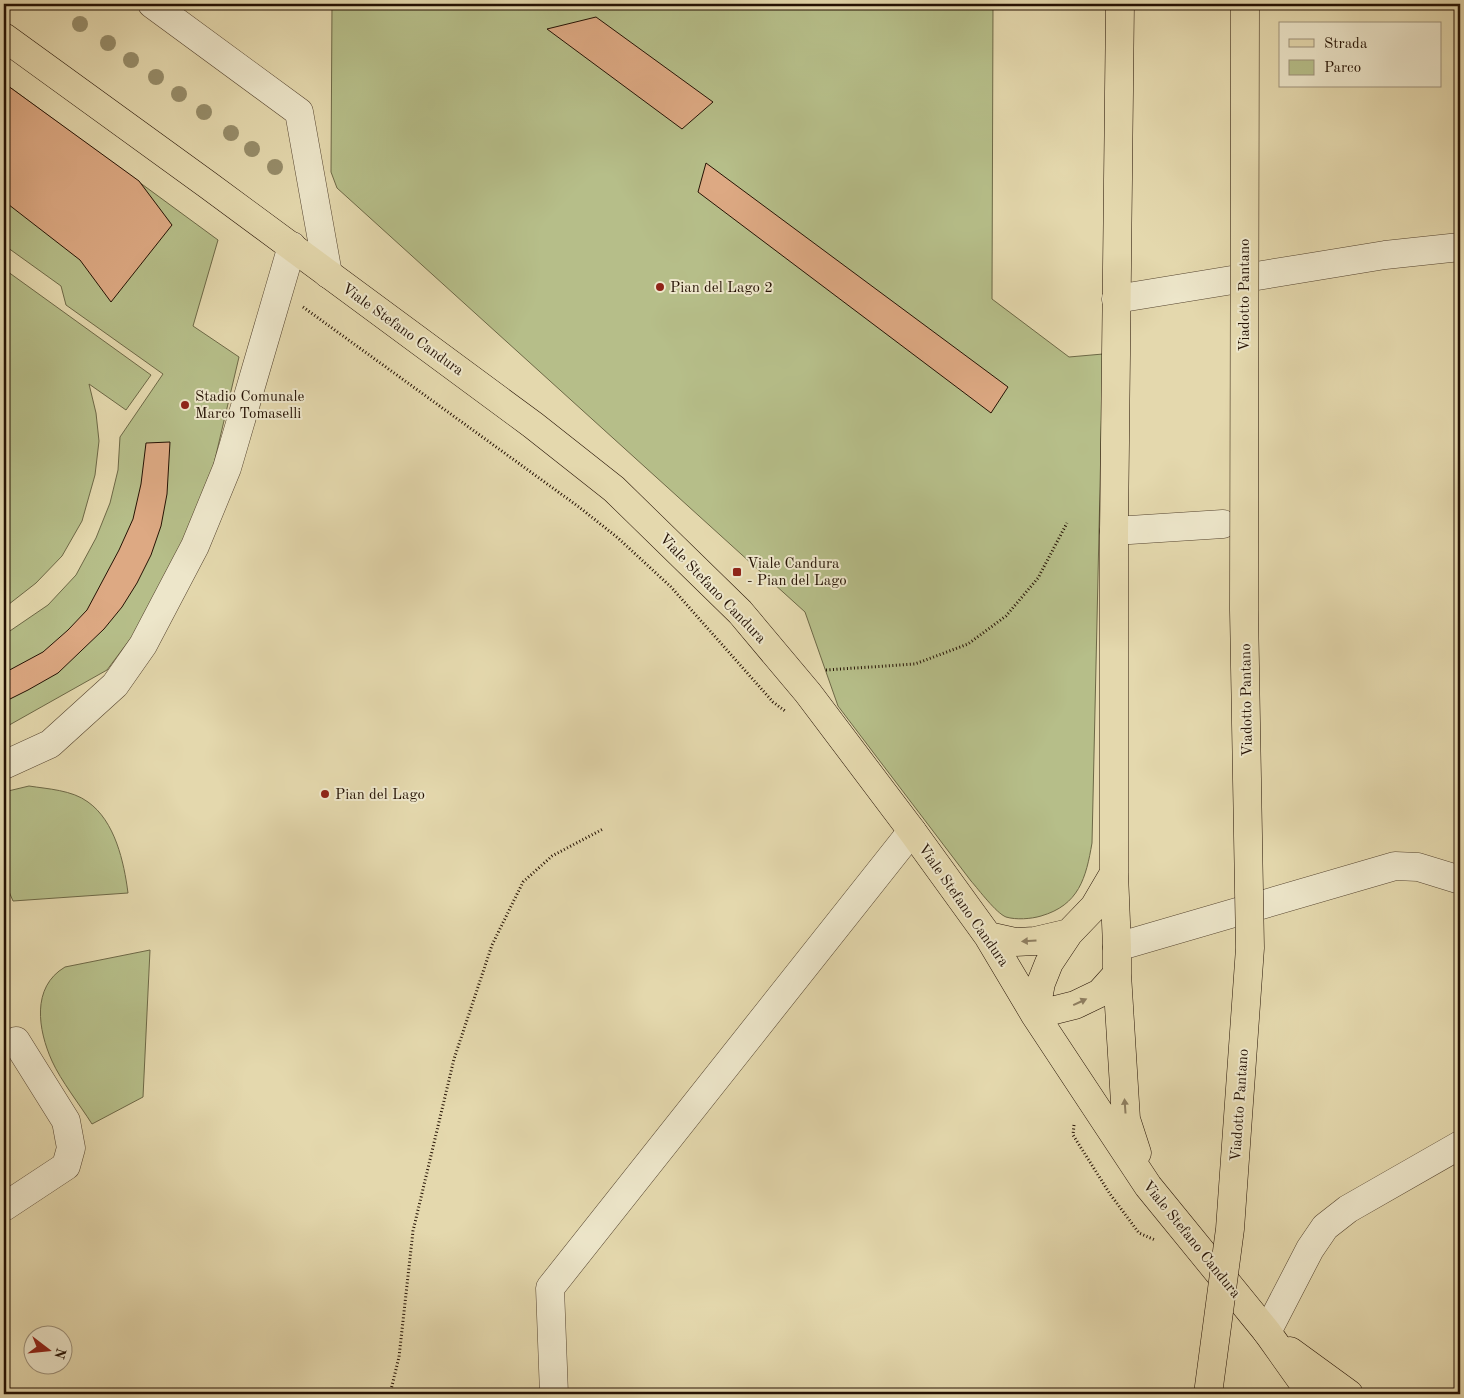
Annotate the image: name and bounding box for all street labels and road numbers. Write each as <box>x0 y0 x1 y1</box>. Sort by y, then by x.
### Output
street label: Viadotto Pantano <box>1238 238 1253 352</box>
street label: Viale Stefano Candura <box>339 281 466 380</box>
street label: Viale Stefano Candura <box>656 531 768 647</box>
street label: Viadotto Pantano <box>1239 643 1256 757</box>
street label: Viale Stefano Candura <box>915 842 1011 970</box>
street label: Viadotto Pantano <box>1229 1048 1252 1162</box>
street label: Viale Stefano Candura <box>1139 1178 1243 1302</box>

